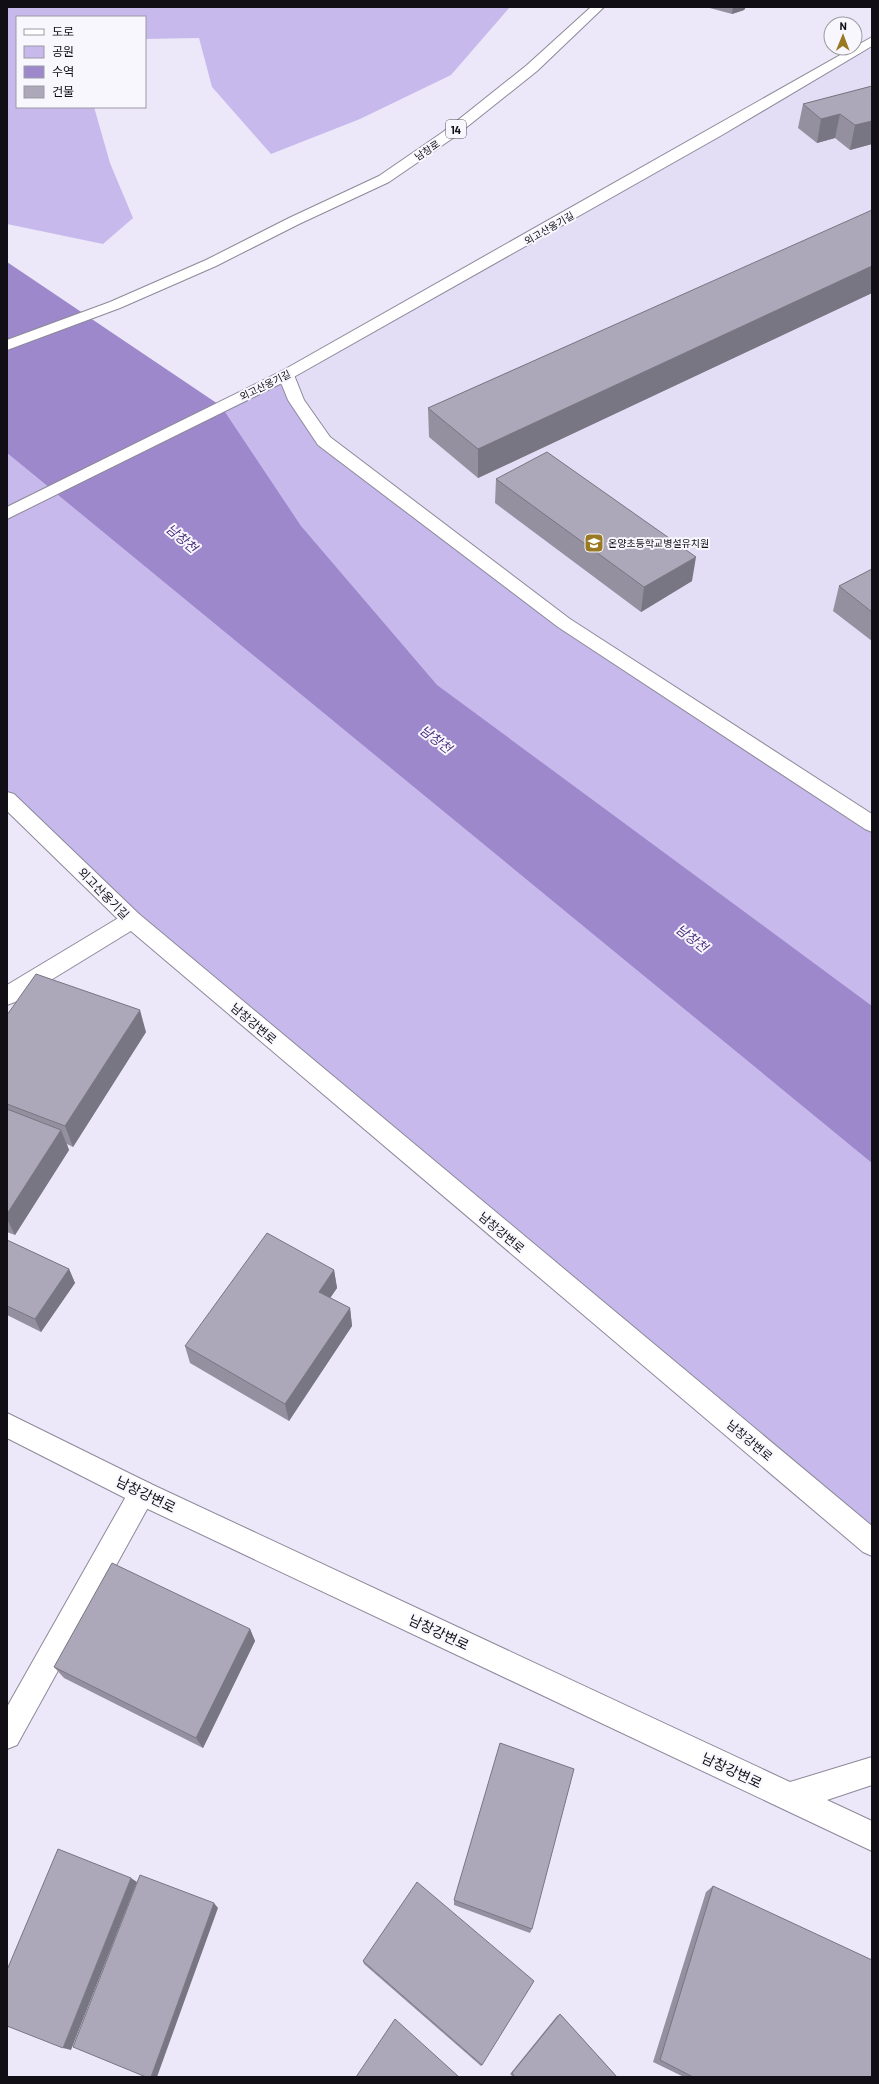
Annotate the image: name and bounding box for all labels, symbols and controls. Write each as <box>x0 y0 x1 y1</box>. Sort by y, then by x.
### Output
legend <box>16 16 146 108</box>
north arrow <box>823 16 863 56</box>
text: N <box>839 19 847 32</box>
text: 도로 <box>52 24 74 38</box>
text: 공원 <box>52 44 74 58</box>
text: 수역 <box>52 64 74 78</box>
text: 건물 <box>52 84 74 98</box>
road number: 14 <box>446 120 466 138</box>
street label: 남창로 <box>412 137 442 163</box>
street label: 외고산옹기길 <box>522 209 576 247</box>
street label: 외고산옹기길 <box>238 368 292 402</box>
water label: 남창천 <box>163 520 202 556</box>
school or university icon: 온양초등학교병설유치원 <box>583 532 605 554</box>
place label: 온양초등학교병설유치원 <box>608 537 709 549</box>
water label: 남창천 <box>417 722 456 757</box>
street label: 외고산옹기길 <box>76 865 132 921</box>
water label: 남창천 <box>673 921 712 956</box>
street label: 남창강변로 <box>228 1000 280 1046</box>
street label: 남창강변로 <box>476 1209 528 1255</box>
street label: 남창강변로 <box>724 1417 776 1463</box>
street label: 남창강변로 <box>113 1472 179 1516</box>
street label: 남창강변로 <box>406 1611 472 1653</box>
street label: 남창강변로 <box>699 1749 765 1791</box>

